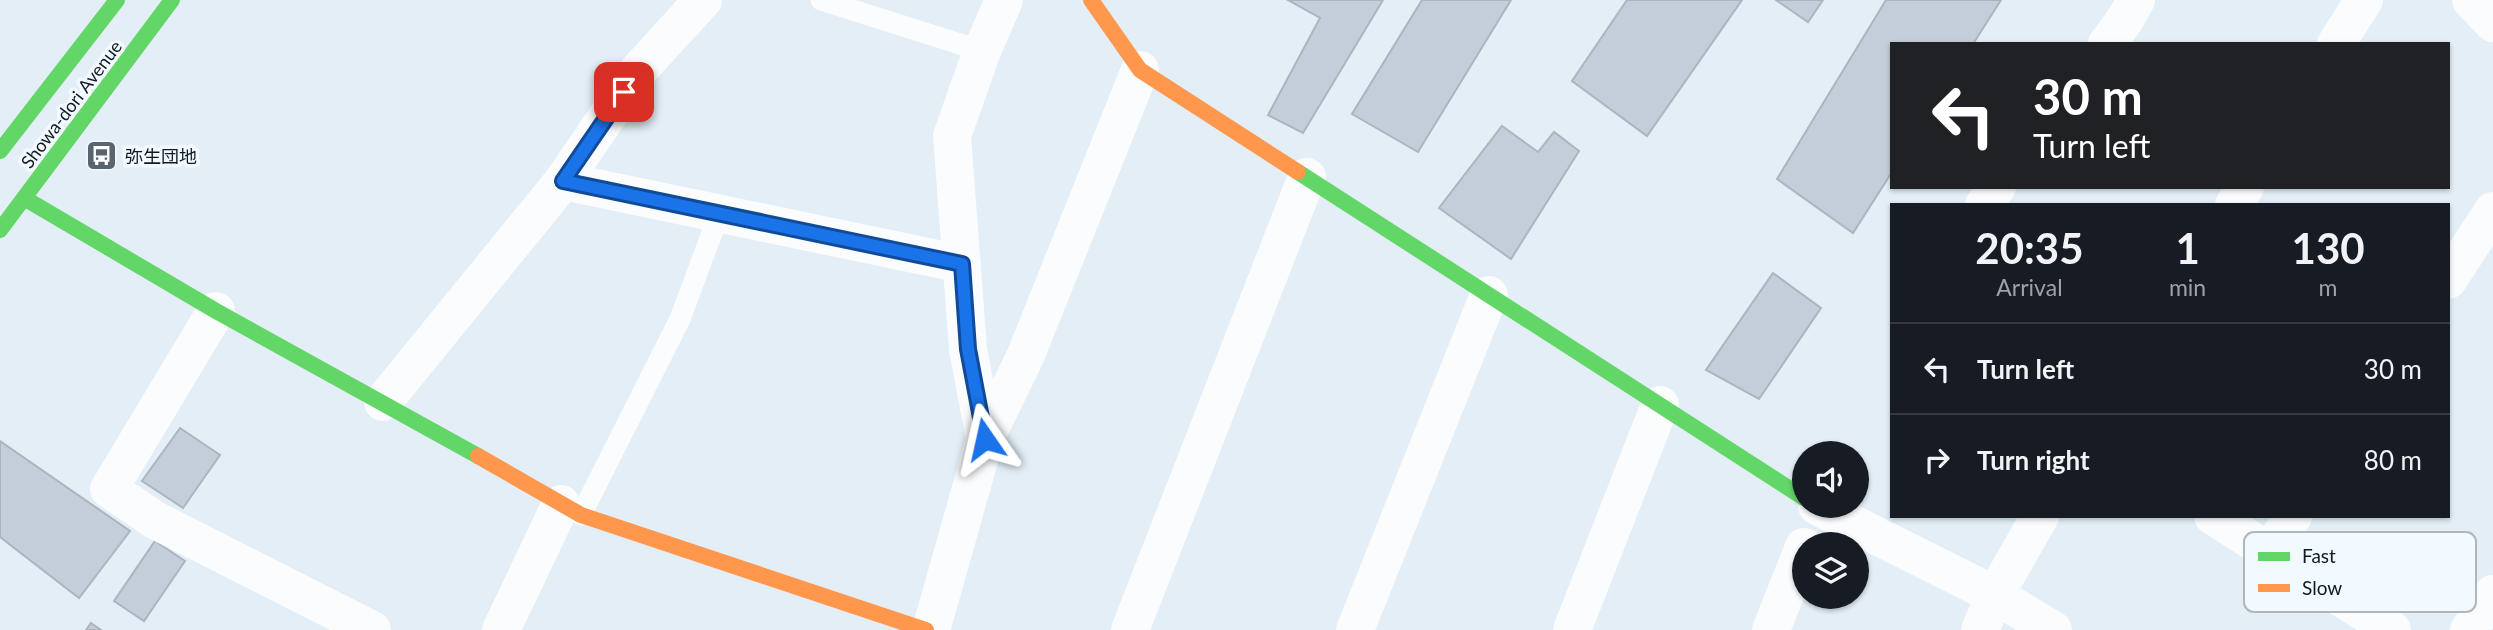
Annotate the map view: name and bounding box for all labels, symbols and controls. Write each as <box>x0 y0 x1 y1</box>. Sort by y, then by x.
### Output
street label: Showa-dori Avenue <box>16 36 126 172</box>
pin <box>594 62 654 122</box>
text: 30 m <box>2033 67 2143 125</box>
icon: left <box>1918 70 2009 161</box>
icon: arrive <box>605 73 643 111</box>
text: Turn left <box>2033 126 2150 165</box>
bus stop icon: 弥生団地 <box>85 139 119 173</box>
place label: 弥生団地 <box>125 145 197 167</box>
text: 20:35 <box>1975 223 2084 273</box>
text: 1 <box>2175 223 2200 273</box>
text: 130 <box>2292 223 2365 273</box>
text: Arrival <box>1996 273 2063 301</box>
text: min <box>2169 273 2206 301</box>
text: m <box>2319 273 2338 301</box>
icon: left <box>1918 350 1956 388</box>
text: Turn left <box>1977 353 2074 385</box>
text: 30 m <box>2364 353 2422 385</box>
position arrow <box>948 402 1022 476</box>
map controls <box>1792 441 1869 609</box>
button: sound <box>1792 441 1869 518</box>
icon: right <box>1918 441 1956 479</box>
text: Turn right <box>1977 444 2090 476</box>
text: 80 m <box>2364 444 2422 476</box>
button: layers <box>1792 532 1869 609</box>
legend <box>2244 532 2476 612</box>
text: Fast <box>2302 544 2336 567</box>
text: Slow <box>2302 576 2342 599</box>

